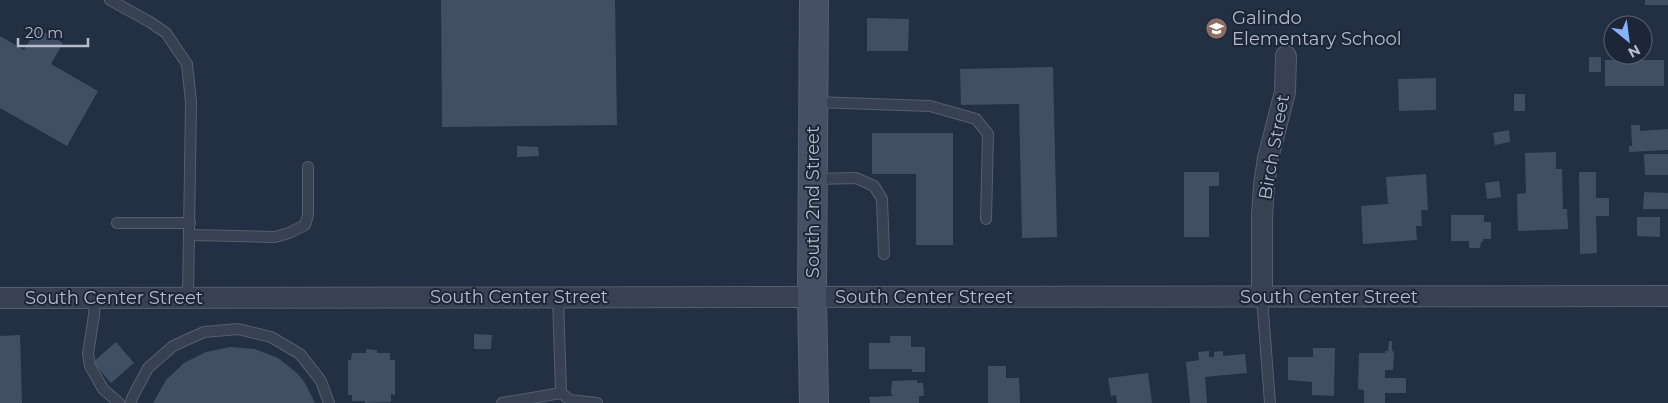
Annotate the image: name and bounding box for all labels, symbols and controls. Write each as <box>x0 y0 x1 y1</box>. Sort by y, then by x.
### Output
place label: Galindo Elementary School <box>1232 7 1402 50</box>
scale bar <box>18 15 88 47</box>
north arrow <box>1603 15 1653 65</box>
school or university icon: Galindo Elementary School <box>1204 16 1228 40</box>
text: 20 m <box>25 23 63 42</box>
text: N <box>1625 41 1644 62</box>
street label: Birch Street <box>1254 93 1294 201</box>
street label: South 2nd Street <box>802 126 824 278</box>
street label: South Center Street <box>430 286 608 308</box>
street label: South Center Street <box>835 286 1013 308</box>
street label: South Center Street <box>1240 286 1418 308</box>
street label: South Center Street <box>25 287 203 309</box>

